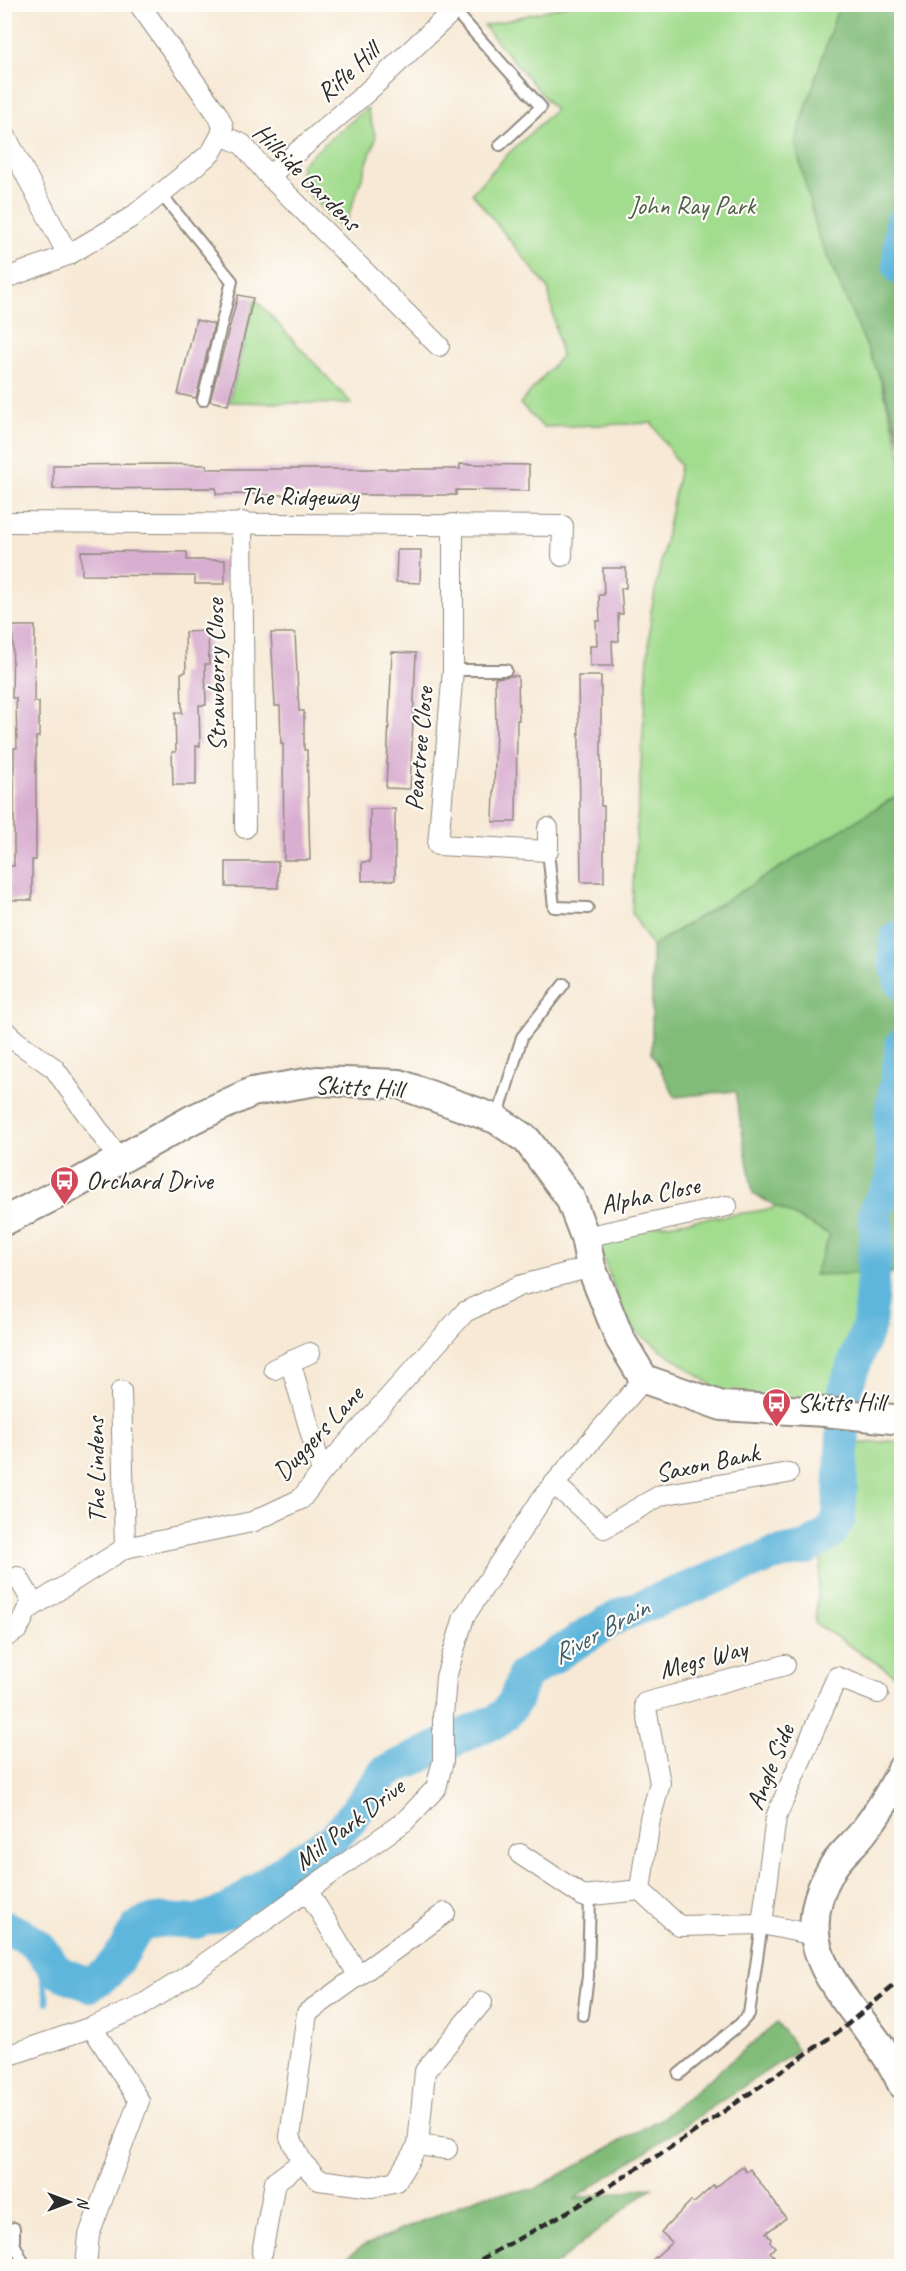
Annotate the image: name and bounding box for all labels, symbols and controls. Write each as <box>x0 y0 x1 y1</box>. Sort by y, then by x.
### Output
street label: Rifle Hill <box>310 32 390 109</box>
street label: Hillside Gardens <box>246 116 370 240</box>
park label: John Ray Park <box>627 189 757 222</box>
street label: The Ridgeway <box>240 480 360 513</box>
street label: Strawberry Close <box>198 597 234 752</box>
street label: Peartree Close <box>397 684 441 812</box>
street label: Skitts Hill <box>314 1068 408 1106</box>
bus stop icon: Orchard Drive <box>49 1164 81 1206</box>
place label: Orchard Drive <box>86 1164 214 1197</box>
street label: Alpha Close <box>598 1168 704 1222</box>
street label: Duggers Lane <box>266 1377 372 1487</box>
bus stop icon: Skitts Hill <box>760 1386 792 1428</box>
place label: Skitts Hill <box>797 1386 890 1419</box>
street label: The Lindens <box>79 1415 113 1523</box>
street label: Saxon Bank <box>652 1435 764 1490</box>
water label: River Brain <box>546 1590 656 1671</box>
street label: Megs Way <box>655 1631 753 1687</box>
street label: Angle Side <box>738 1718 803 1814</box>
street label: Mill Park Drive <box>287 1769 413 1877</box>
north arrow <box>39 2172 99 2232</box>
text: N <box>73 2197 93 2210</box>

